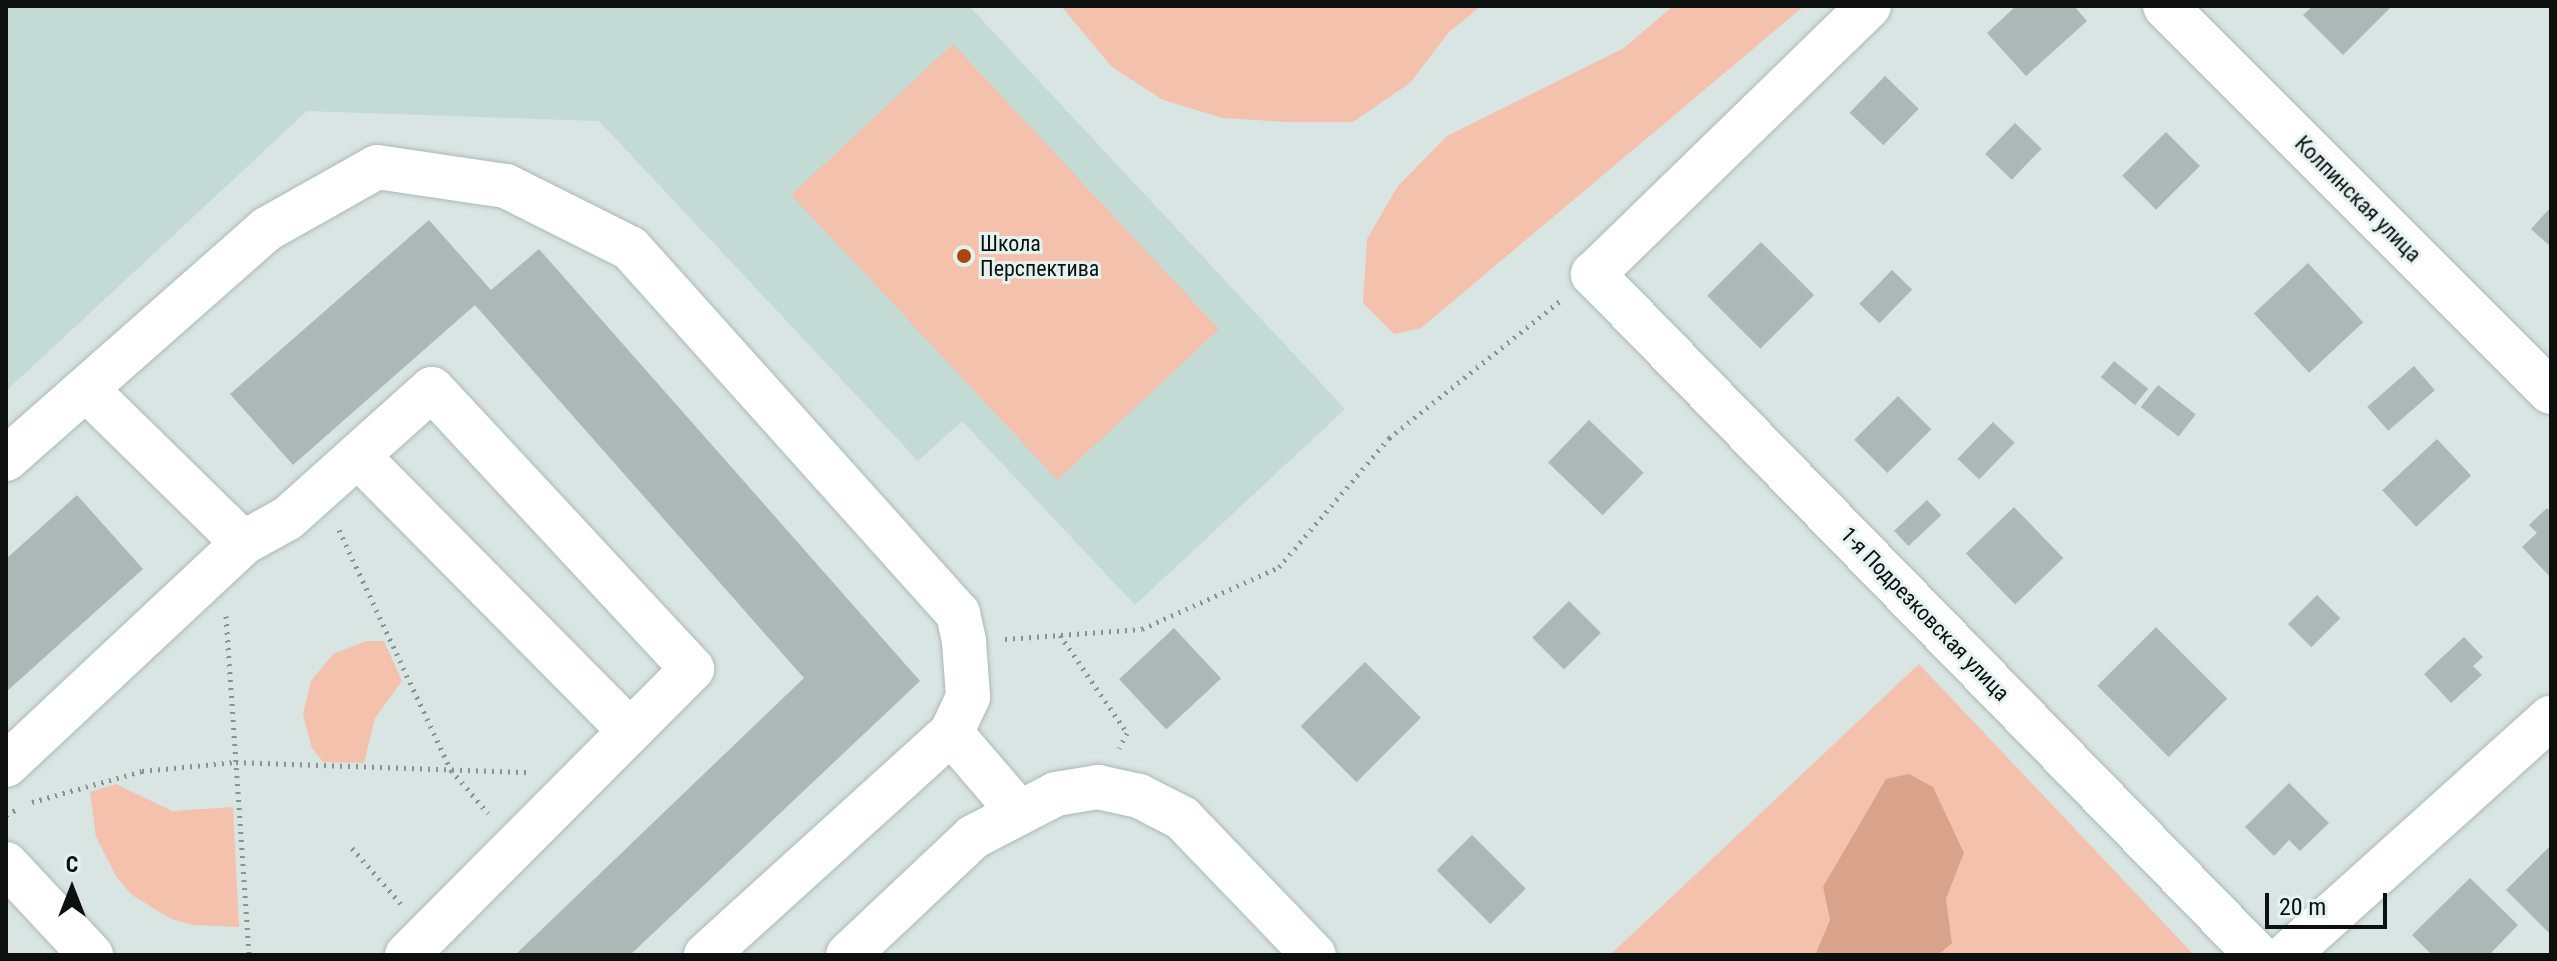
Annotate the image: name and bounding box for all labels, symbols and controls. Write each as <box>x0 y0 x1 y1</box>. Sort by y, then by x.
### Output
street label: Колпинская улица <box>2289 130 2427 268</box>
place label: Школа Перспектива <box>980 230 1099 282</box>
marker: Школа Перспектива <box>955 247 973 265</box>
street label: 1-я Подрезковская улица <box>1835 522 2015 706</box>
north arrow <box>32 849 112 929</box>
text: С <box>66 852 78 877</box>
scale bar <box>2269 877 2391 927</box>
text: 20 m <box>2279 893 2326 921</box>

